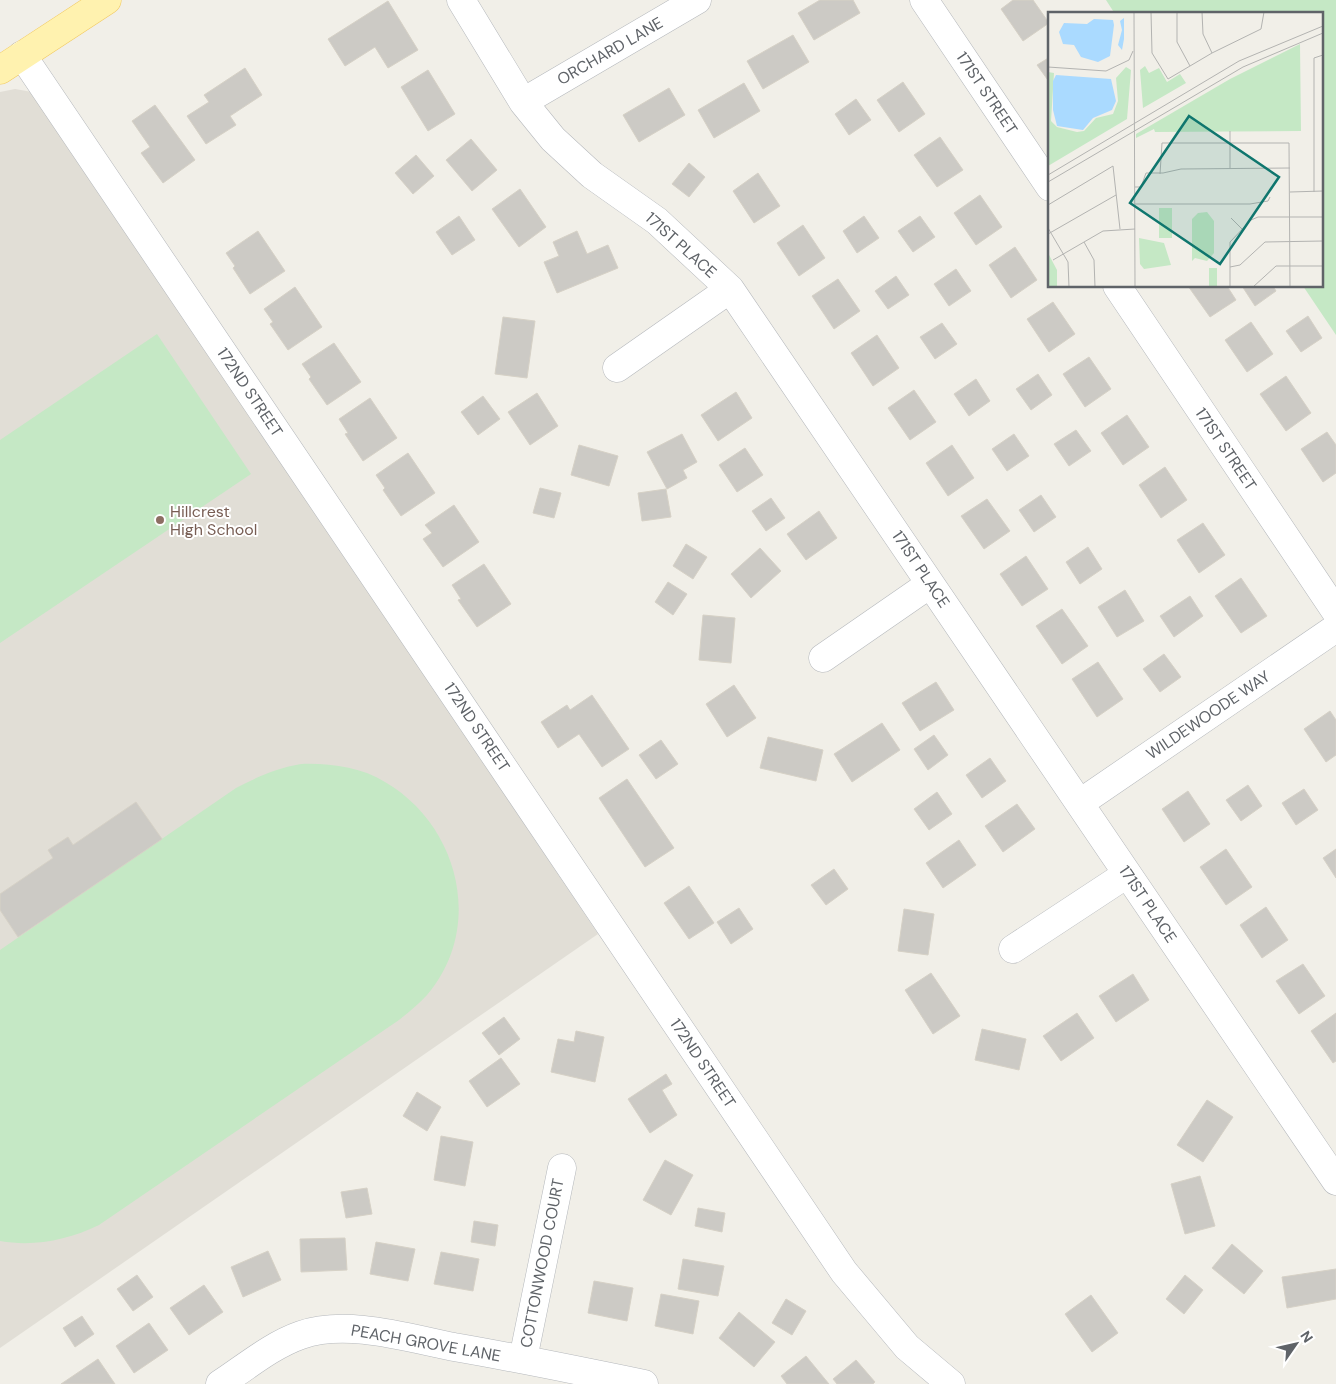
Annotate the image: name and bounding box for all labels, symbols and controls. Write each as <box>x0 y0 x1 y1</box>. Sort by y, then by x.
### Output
street label: ORCHARD LANE <box>553 12 667 90</box>
inset map <box>1048 12 1324 288</box>
street label: 171ST STREET <box>952 48 1022 138</box>
street label: 171ST PLACE <box>641 207 721 283</box>
street label: 172ND STREET <box>212 343 288 441</box>
street label: 171ST STREET <box>1191 404 1261 494</box>
place label: Hillcrest High School <box>170 501 257 540</box>
marker: Hillcrest High School <box>154 514 166 526</box>
street label: 171ST PLACE <box>887 526 955 612</box>
street label: WILDEWOODE WAY <box>1142 666 1274 764</box>
street label: 172ND STREET <box>439 678 515 776</box>
street label: 171ST PLACE <box>1114 861 1182 947</box>
street label: 172ND STREET <box>665 1014 741 1112</box>
street label: COTTONWOOD COURT <box>515 1177 569 1349</box>
street label: PEACH GROVE LANE <box>349 1319 503 1367</box>
north arrow <box>1271 1319 1321 1369</box>
text: N <box>1296 1327 1317 1346</box>

